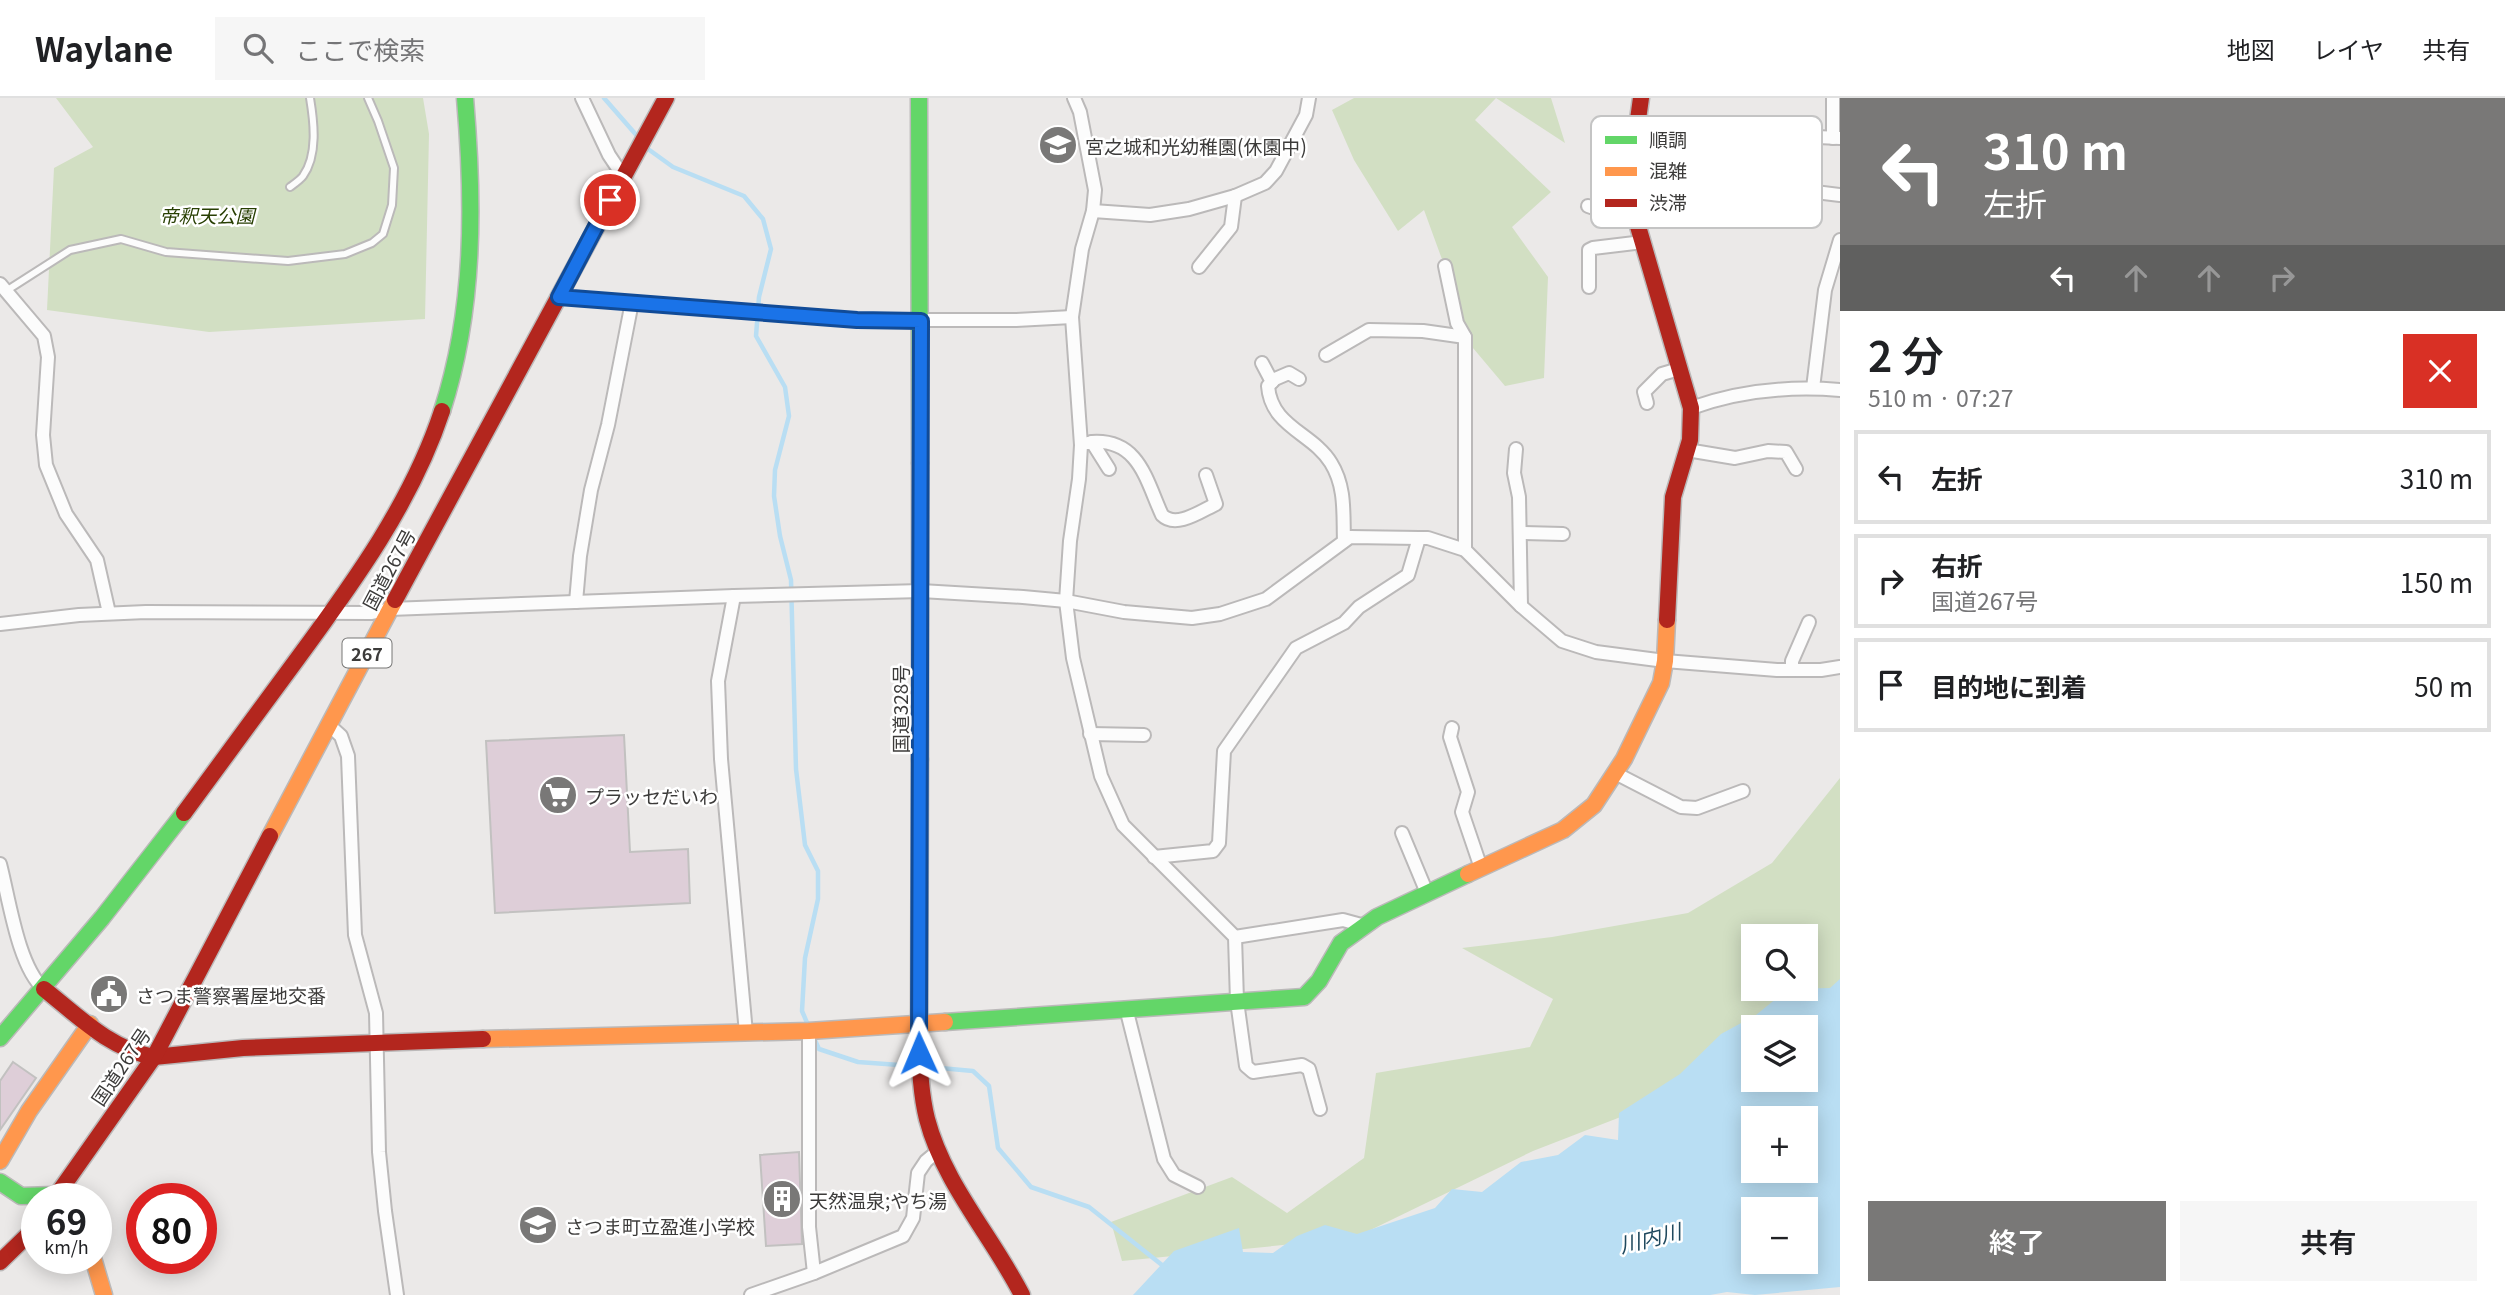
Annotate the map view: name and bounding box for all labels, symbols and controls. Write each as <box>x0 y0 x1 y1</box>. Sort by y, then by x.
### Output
search box <box>215 17 705 80</box>
text: Waylane <box>35 24 173 72</box>
icon: search <box>239 29 277 67</box>
text: ここで検索 <box>295 30 425 67</box>
text: 地図 <box>2227 31 2275 66</box>
text: レイヤ <box>2313 31 2384 66</box>
text: 共有 <box>2422 31 2470 66</box>
text: 310 m <box>1983 113 2128 184</box>
legend <box>1591 116 1822 228</box>
school or university icon: 宮之城和光幼稚園(休園中) <box>1037 124 1079 166</box>
text: 順調 <box>1649 125 1687 152</box>
icon: left <box>1868 126 1959 217</box>
place label: 宮之城和光幼稚園(休園中) <box>1085 132 1307 159</box>
text: 混雑 <box>1649 156 1687 183</box>
pin <box>580 170 640 230</box>
text: 左折 <box>1983 179 2047 225</box>
icon: arrive <box>591 181 629 219</box>
text: 渋滞 <box>1649 188 1687 215</box>
park label: 帝釈天公園 <box>159 201 257 228</box>
icon: left <box>2044 259 2082 297</box>
icon: ahead <box>2117 259 2155 297</box>
icon: ahead <box>2190 259 2228 297</box>
icon: right <box>2263 259 2301 297</box>
text: 2 分 <box>1868 323 1944 384</box>
button: close <box>2403 334 2477 408</box>
text: 510 m · 07:27 <box>1868 380 2013 414</box>
icon: left <box>1872 458 1910 496</box>
text: 左折 <box>1931 459 1983 496</box>
text: 310 m <box>2400 459 2473 496</box>
street label: 国道267号 <box>355 524 421 614</box>
text: 右折 <box>1931 546 1983 583</box>
icon: right <box>1872 562 1910 600</box>
text: 150 m <box>2400 563 2473 600</box>
text: 国道267号 <box>1931 583 2038 617</box>
road number: 267 <box>342 638 392 668</box>
street label: 国道328号 <box>886 665 913 753</box>
icon: arrive <box>1872 666 1910 704</box>
text: 目的地に到着 <box>1931 667 2087 704</box>
text: 50 m <box>2414 667 2473 704</box>
supermarket icon: プラッセだいわ <box>537 774 579 816</box>
place label: プラッセだいわ <box>585 782 718 809</box>
map controls <box>1741 924 1818 1274</box>
button: search <box>1741 924 1818 1001</box>
public building icon: さつま警察署屋地交番 <box>88 973 130 1015</box>
place label: さつま警察署屋地交番 <box>136 981 326 1008</box>
button: layers <box>1741 1015 1818 1092</box>
position arrow <box>882 1016 956 1090</box>
street label: 国道267号 <box>84 1022 156 1110</box>
button: + <box>1741 1106 1818 1183</box>
building icon: 天然温泉;やち湯 <box>761 1178 803 1220</box>
speed limit sign: 80 <box>126 1183 217 1274</box>
place label: 天然温泉;やち湯 <box>809 1186 947 1213</box>
text: 69 <box>46 1194 87 1245</box>
button: − <box>1741 1197 1818 1274</box>
button: 終了 <box>1868 1201 2166 1281</box>
button: 共有 <box>2180 1201 2477 1281</box>
school or university icon: さつま町立盈進小学校 <box>517 1204 559 1246</box>
place label: さつま町立盈進小学校 <box>565 1212 755 1239</box>
water label: 川内川 <box>1616 1214 1686 1259</box>
text: km/h <box>44 1233 89 1259</box>

